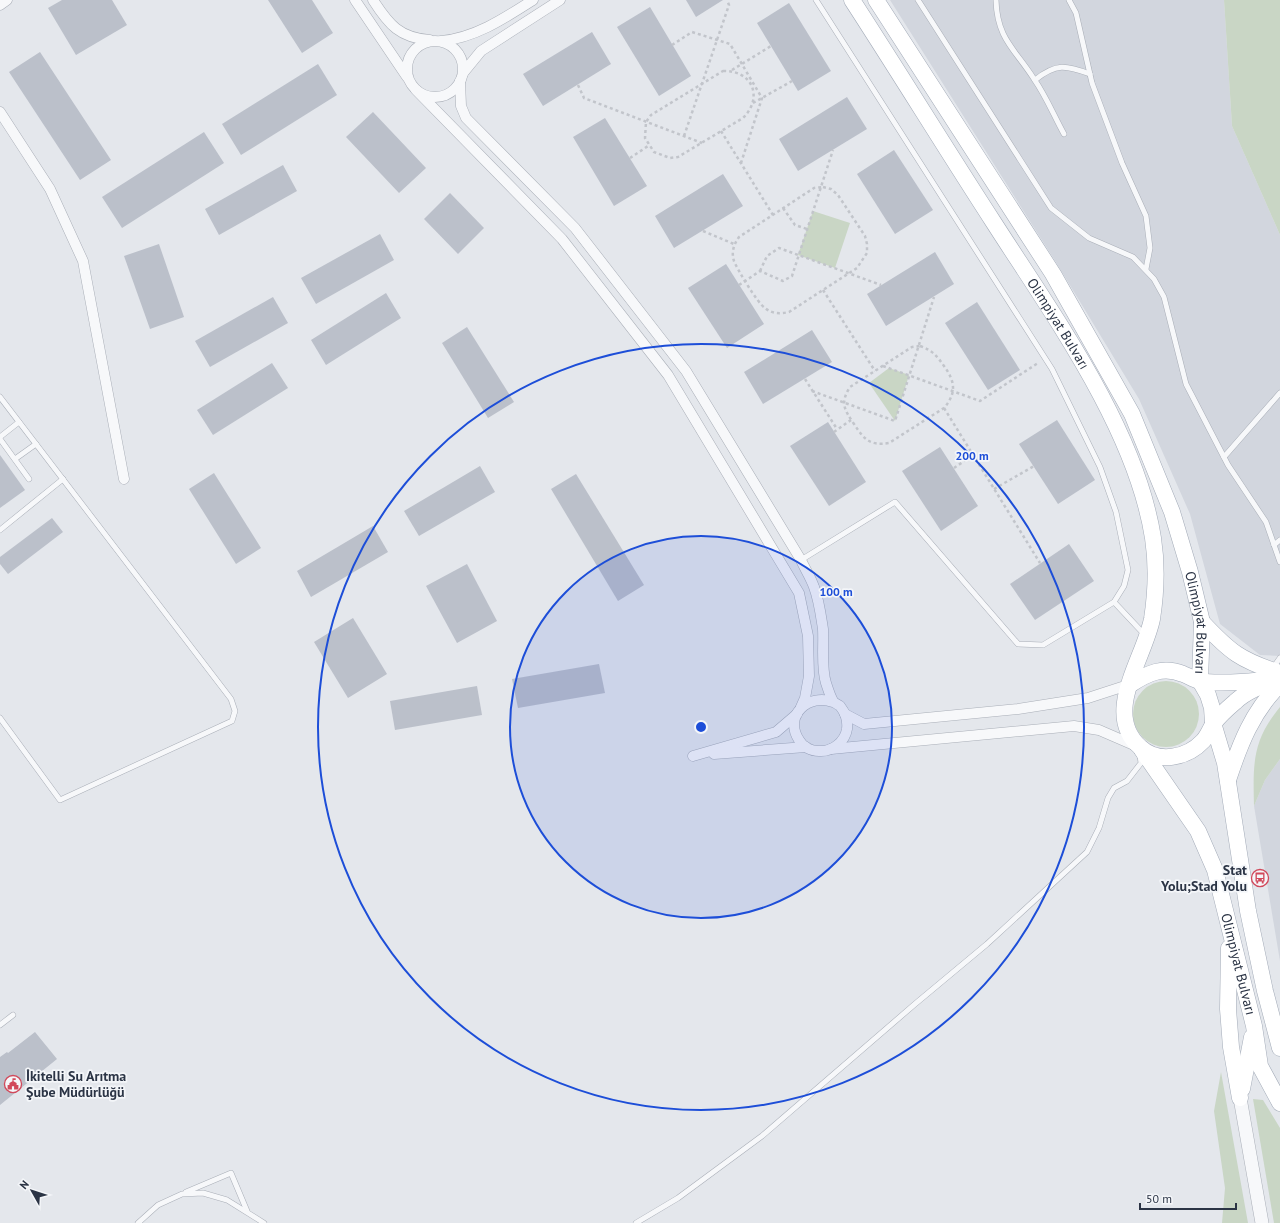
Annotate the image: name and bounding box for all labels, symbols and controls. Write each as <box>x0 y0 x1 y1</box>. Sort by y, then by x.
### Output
street label: Olimpiyat Bulvarı <box>1023 275 1094 373</box>
text: 200 m <box>955 448 989 463</box>
street label: Olimpiyat Bulvarı <box>1181 569 1211 675</box>
text: 100 m <box>819 584 853 599</box>
centre of rings <box>694 720 708 734</box>
place label: Stat Yolu;Stad Yolu <box>1160 861 1247 895</box>
bus stop icon: Stat Yolu;Stad Yolu <box>1250 868 1270 888</box>
street label: Olimpiyat Bulvarı <box>1217 911 1260 1017</box>
place label: İkitelli Su Arıtma Şube Müdürlüğü <box>26 1067 126 1101</box>
public building icon: İkitelli Su Arıtma Şube Müdürlüğü <box>3 1074 23 1094</box>
north arrow <box>12 1171 52 1211</box>
text: N <box>17 1177 32 1192</box>
scale bar <box>1140 1185 1236 1211</box>
text: 50 m <box>1146 1191 1172 1206</box>

